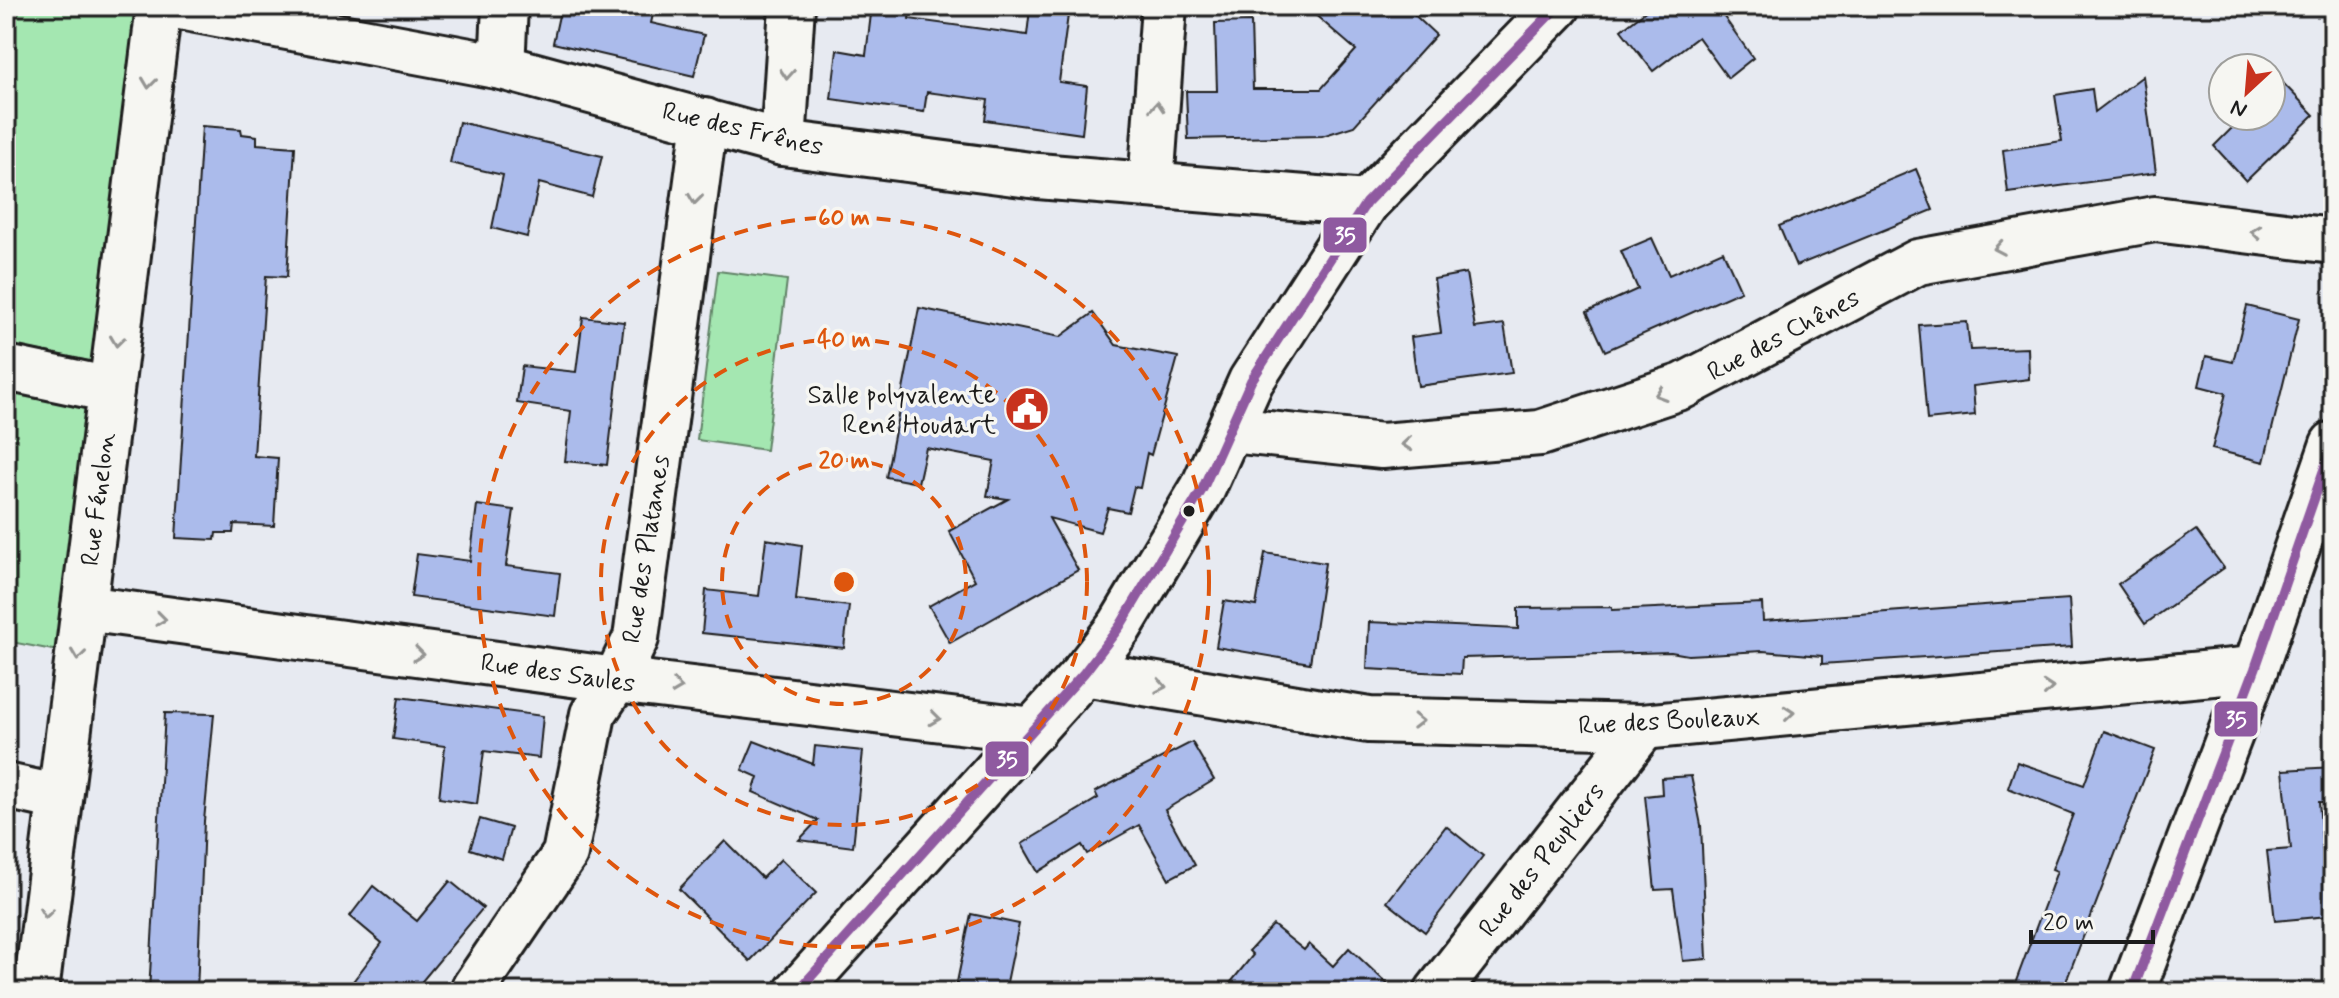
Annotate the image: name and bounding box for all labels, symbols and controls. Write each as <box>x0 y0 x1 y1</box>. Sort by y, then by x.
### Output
north arrow <box>2207 52 2287 132</box>
one-way arrow <box>779 68 796 81</box>
one-way arrow <box>141 77 158 90</box>
text: N <box>2226 92 2252 124</box>
street label: Rue des Frênes <box>659 95 826 165</box>
one-way arrow <box>1148 100 1165 113</box>
one-way arrow <box>686 193 703 206</box>
text: 60 m <box>818 203 870 234</box>
line badge: 35 <box>1322 216 1368 254</box>
text: 35 <box>1334 223 1356 251</box>
one-way arrow <box>2249 223 2262 240</box>
one-way arrow <box>1992 238 2006 255</box>
street label: Rue des Chênes <box>1702 281 1866 390</box>
text: 40 m <box>817 325 871 356</box>
one-way arrow <box>109 335 126 348</box>
place label: Salle polyvalente René Houdart <box>807 379 996 443</box>
public building icon: Salle polyvalente René Houdart <box>1003 385 1051 433</box>
one-way arrow <box>1654 385 1667 401</box>
street label: Rue Fénelon <box>74 431 124 568</box>
one-way arrow <box>1400 436 1413 453</box>
text: 20 m <box>818 446 870 477</box>
street label: Rue des Platanes <box>615 453 679 646</box>
unlabelled marker <box>1181 503 1197 519</box>
centre of rings <box>830 568 858 596</box>
one-way arrow <box>155 610 168 627</box>
one-way arrow <box>413 645 426 662</box>
street label: Rue des Saules <box>478 646 637 702</box>
one-way arrow <box>70 648 87 662</box>
one-way arrow <box>1154 677 1168 694</box>
one-way arrow <box>670 679 683 696</box>
one-way arrow <box>2042 680 2055 697</box>
street label: Rue des Bouleaux <box>1577 700 1761 744</box>
line badge: 35 <box>2213 700 2259 738</box>
one-way arrow <box>1783 705 1796 722</box>
text: 35 <box>2225 707 2247 735</box>
one-way arrow <box>928 709 942 726</box>
one-way arrow <box>1412 713 1425 730</box>
line badge: 35 <box>984 740 1030 778</box>
text: 35 <box>996 747 1018 775</box>
street label: Rue des Peupliers <box>1472 776 1614 944</box>
scale bar <box>2031 894 2153 944</box>
one-way arrow <box>38 906 55 920</box>
text: 20 m <box>2043 908 2094 939</box>

